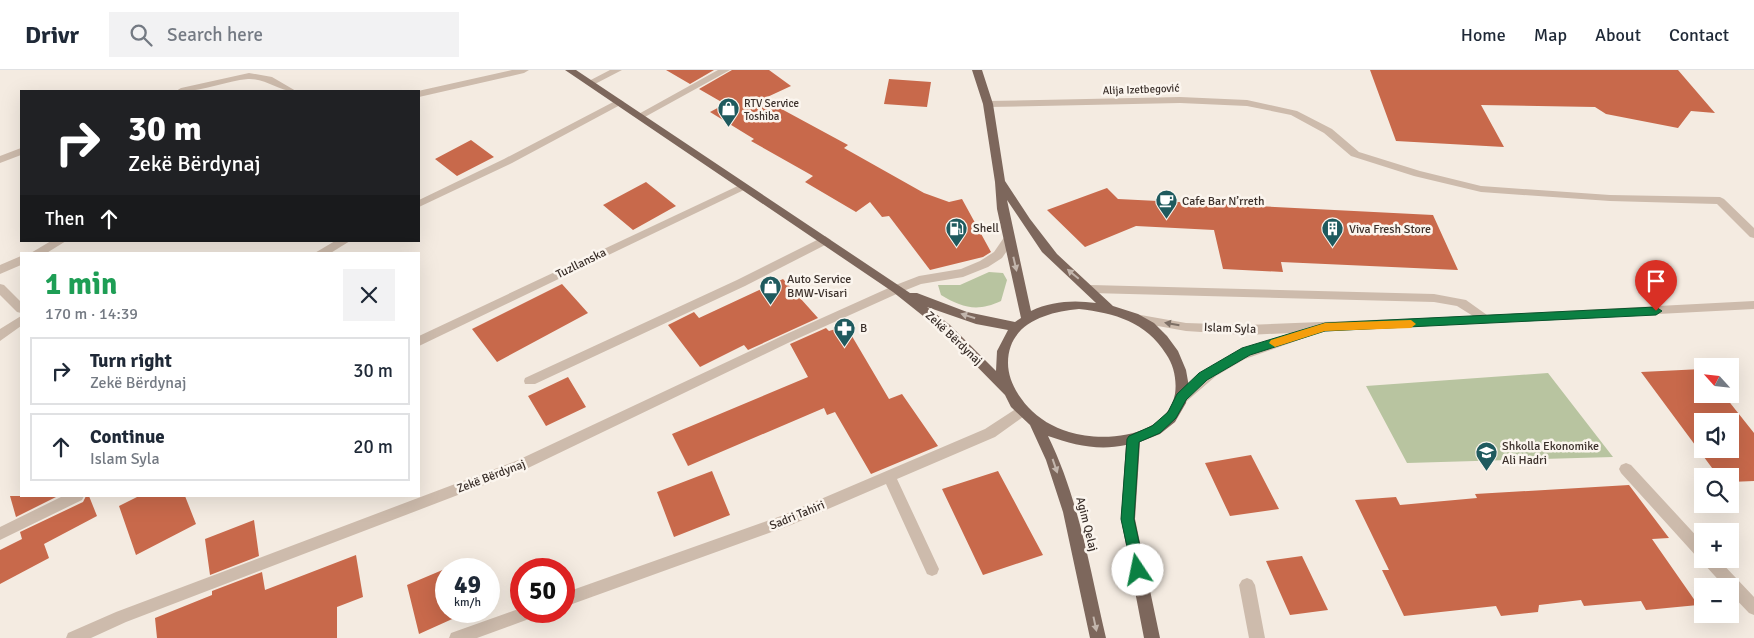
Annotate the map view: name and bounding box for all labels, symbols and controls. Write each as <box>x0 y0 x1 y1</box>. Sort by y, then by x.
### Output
search box <box>109 12 459 57</box>
text: Drivr <box>25 20 79 50</box>
icon: search <box>127 21 155 49</box>
text: Search here <box>167 23 263 47</box>
text: Home <box>1461 24 1506 46</box>
text: Map <box>1534 24 1567 46</box>
text: About <box>1595 24 1641 46</box>
text: Contact <box>1669 24 1729 46</box>
street label: Alija Izetbegović <box>1102 82 1180 97</box>
shop icon: RTV Service Toshiba <box>716 97 740 128</box>
place label: RTV Service Toshiba <box>744 97 799 123</box>
text: 30 m <box>128 107 202 150</box>
icon: right <box>45 110 110 175</box>
text: Zekë Bërdynaj <box>128 150 261 177</box>
cafe icon: Cafe Bar N’rreth <box>1154 189 1178 220</box>
place label: Cafe Bar N’rreth <box>1182 194 1264 209</box>
icon: ahead <box>95 205 123 233</box>
text: Then <box>45 207 85 231</box>
fuel station icon: Shell <box>945 216 969 247</box>
building icon: Viva Fresh Store <box>1321 217 1345 248</box>
place label: Shell <box>973 221 1000 236</box>
place label: Viva Fresh Store <box>1349 222 1431 237</box>
street label: Tuzllanska <box>554 245 609 282</box>
one-way arrow <box>1011 256 1019 271</box>
pin <box>1635 260 1677 311</box>
text: 1 min <box>45 266 117 303</box>
icon: arrive <box>1642 267 1670 295</box>
button: close <box>343 269 395 321</box>
one-way arrow <box>1067 269 1079 280</box>
place label: Auto Service BMW-Visari <box>787 272 851 301</box>
shop icon: Auto Service BMW-Visari <box>759 274 783 305</box>
text: 170 m · 14:39 <box>45 304 138 324</box>
street label: Zekë Bërdynaj <box>922 308 985 369</box>
one-way arrow <box>961 312 976 320</box>
pharmacy icon: B <box>832 316 856 347</box>
one-way arrow <box>1163 320 1179 328</box>
street label: Islam Syla <box>1204 320 1256 337</box>
place label: B <box>860 321 867 336</box>
text: Turn right <box>90 349 172 373</box>
icon: right <box>47 357 75 385</box>
north arrow <box>1694 358 1739 402</box>
map controls <box>1694 358 1739 623</box>
text: 30 m <box>353 359 393 383</box>
text: Zekë Bërdynaj <box>90 373 187 393</box>
button: sound <box>1694 413 1739 458</box>
text: Continue <box>90 425 165 449</box>
icon: ahead <box>47 433 75 461</box>
text: 20 m <box>353 435 393 459</box>
place label: Shkolla Ekonomike Ali Hadri <box>1502 439 1599 468</box>
school or university icon: Shkolla Ekonomike Ali Hadri <box>1474 441 1498 472</box>
text: Islam Syla <box>90 449 160 469</box>
street label: Zekë Bërdynaj <box>455 456 528 496</box>
one-way arrow <box>1052 459 1059 474</box>
button: search <box>1694 468 1739 513</box>
street label: Agim Qelaj <box>1072 495 1101 553</box>
street label: Sadri Tahiri <box>767 498 827 533</box>
button: + <box>1694 523 1739 568</box>
position arrow <box>1111 543 1163 595</box>
speed limit sign: 50 <box>510 558 575 623</box>
text: 49 <box>454 569 481 600</box>
button: − <box>1694 578 1739 623</box>
text: km/h <box>454 595 481 610</box>
one-way arrow <box>1091 616 1099 631</box>

